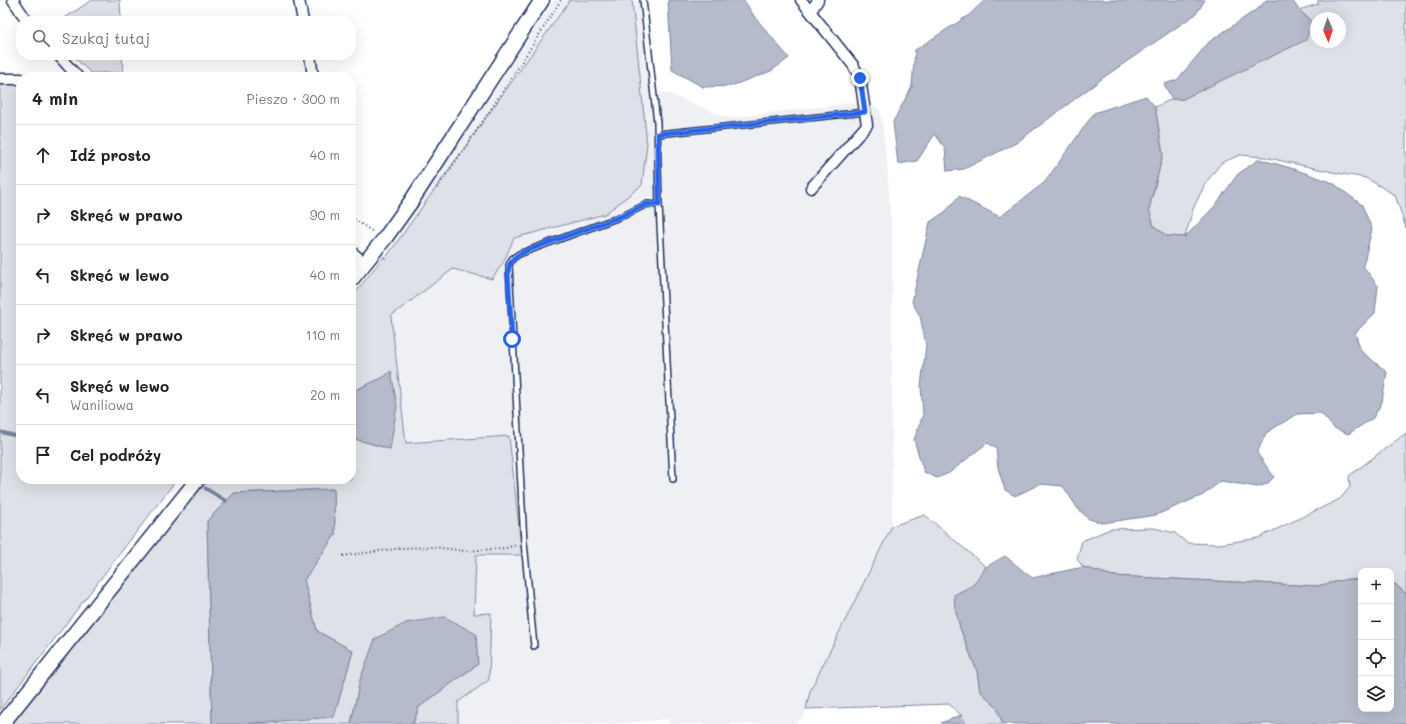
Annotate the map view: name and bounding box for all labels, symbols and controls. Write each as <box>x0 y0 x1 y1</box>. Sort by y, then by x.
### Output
north arrow <box>1310 12 1346 48</box>
search box <box>16 16 356 60</box>
icon: search <box>30 27 52 49</box>
text: Szukaj tutaj <box>62 28 150 48</box>
route end <box>851 69 869 87</box>
text: 4 min <box>32 87 78 109</box>
text: Pieszo · 300 m <box>247 90 340 107</box>
icon: ahead <box>32 144 54 166</box>
text: Idź prosto <box>70 145 151 165</box>
text: 40 m <box>310 146 340 163</box>
icon: right <box>32 204 54 226</box>
text: Skręć w prawo <box>70 205 183 225</box>
text: 90 m <box>310 206 340 223</box>
icon: left <box>32 264 54 286</box>
text: Skręć w lewo <box>70 265 169 285</box>
text: 40 m <box>310 266 340 283</box>
icon: right <box>32 324 54 346</box>
text: Skręć w prawo <box>70 325 183 345</box>
text: 110 m <box>306 326 340 343</box>
route start <box>503 330 521 348</box>
text: Skręć w lewo <box>70 376 169 396</box>
icon: left <box>32 384 54 406</box>
text: 20 m <box>310 386 340 403</box>
text: Waniliowa <box>70 396 134 413</box>
icon: arrive <box>32 444 54 466</box>
text: Cel podróży <box>70 445 161 465</box>
map controls <box>1358 568 1394 712</box>
button: + <box>1358 568 1394 604</box>
button: − <box>1358 604 1394 640</box>
button: locate <box>1358 640 1394 676</box>
button: layers <box>1358 676 1394 712</box>

